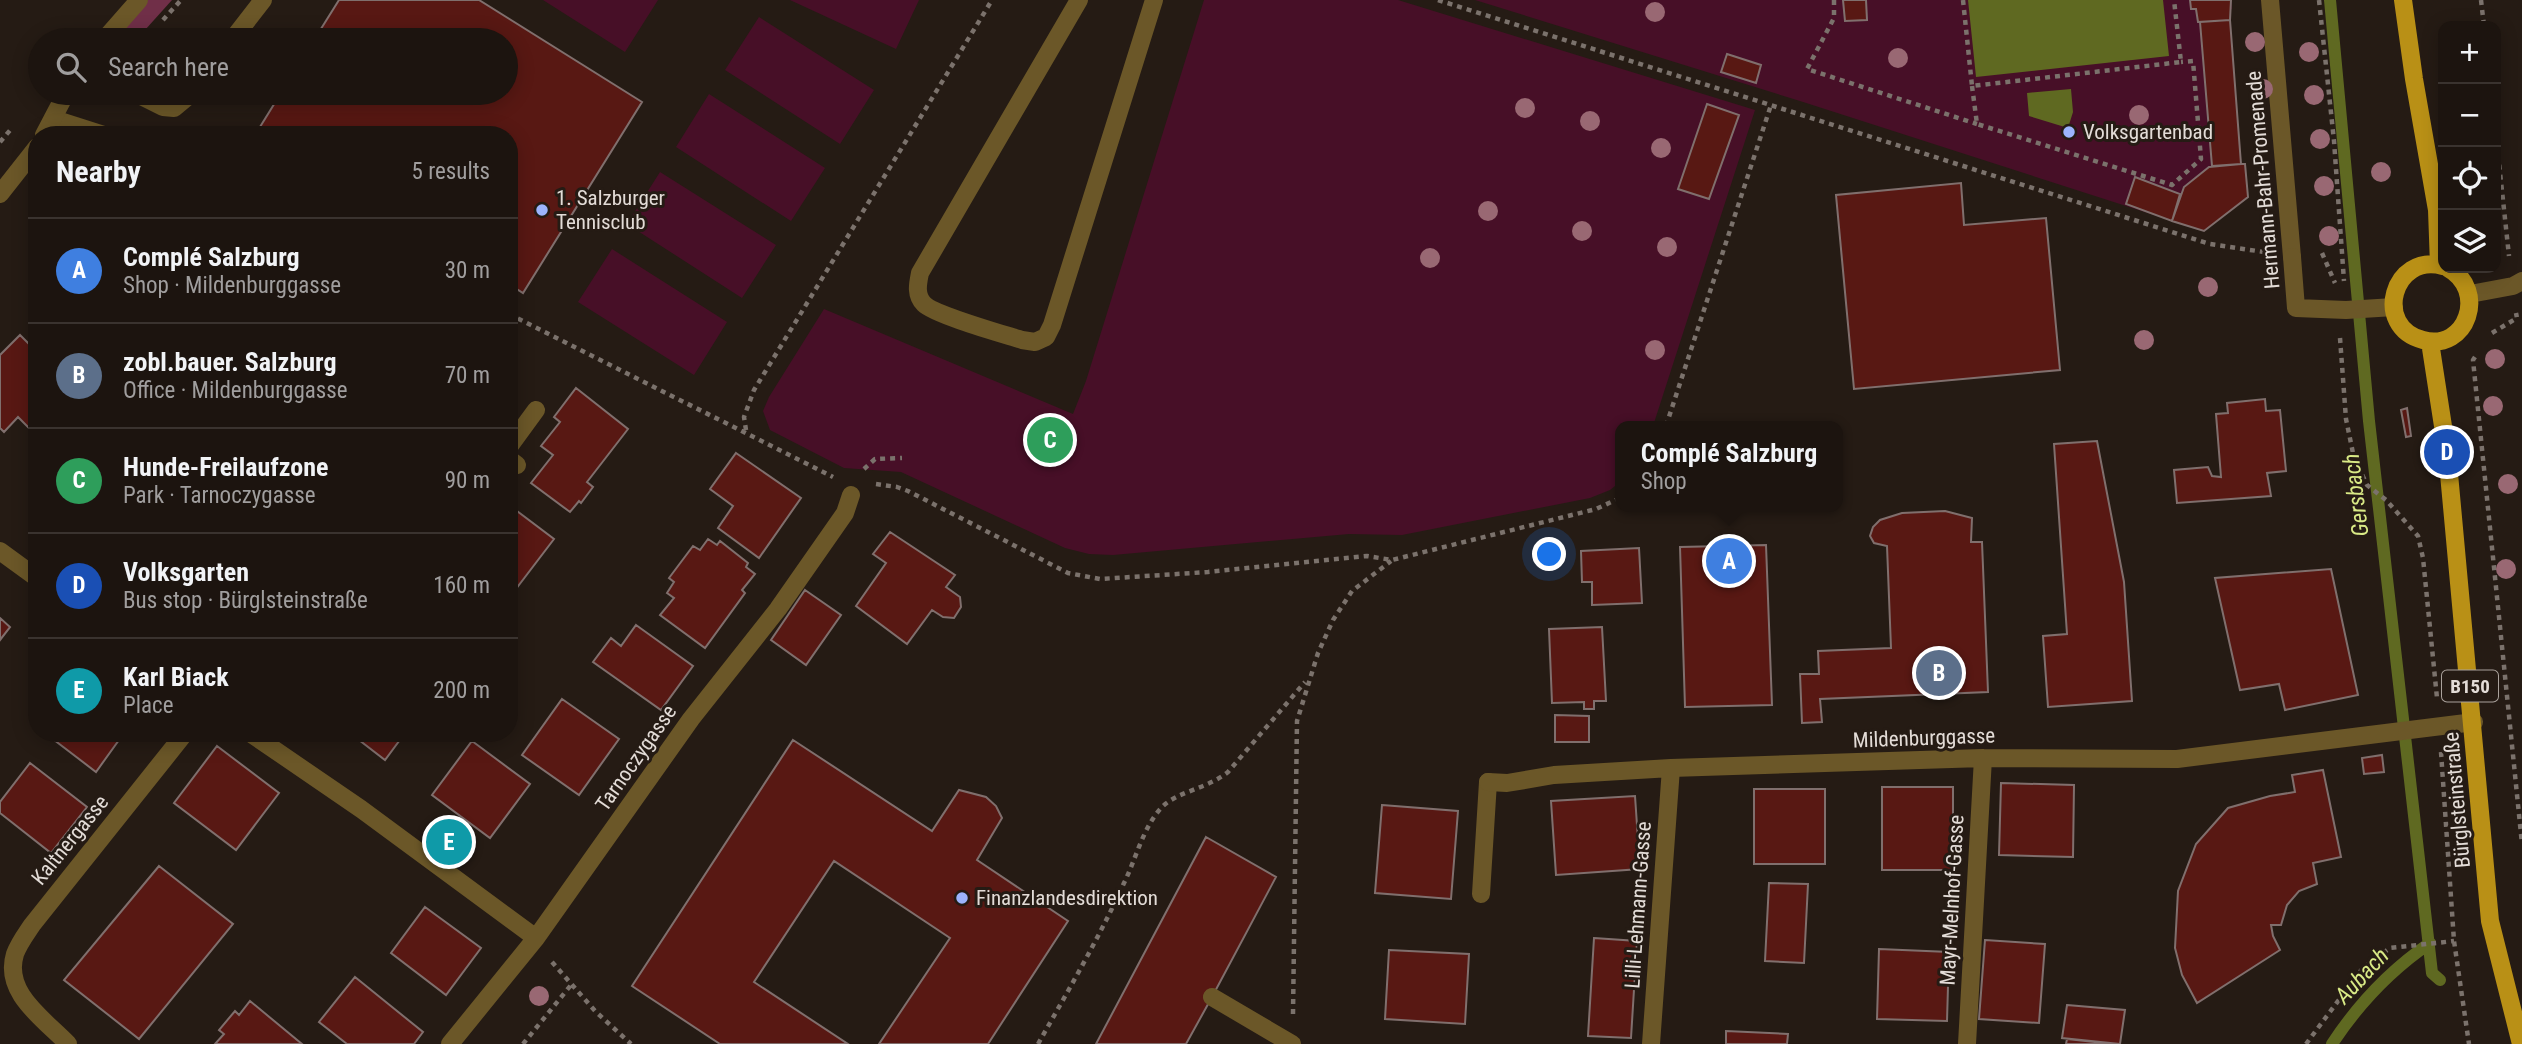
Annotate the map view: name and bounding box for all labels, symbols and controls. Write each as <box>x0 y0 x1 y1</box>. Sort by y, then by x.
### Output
map controls <box>2438 21 2501 273</box>
button: + <box>2438 21 2501 84</box>
search box <box>28 28 518 105</box>
icon: search <box>52 48 90 86</box>
text: Search here <box>108 52 229 82</box>
street label: Hermann-Bahr-Promenade <box>2242 70 2284 290</box>
button: − <box>2438 84 2501 147</box>
place label: Volksgartenbad <box>2083 120 2213 144</box>
marker: Volksgartenbad <box>2061 124 2077 140</box>
button: locate <box>2438 147 2501 210</box>
text: Nearby <box>56 154 141 189</box>
text: 5 results <box>412 158 490 185</box>
place label: 1. Salzburger Tennisclub <box>556 186 665 234</box>
marker: 1. Salzburger Tennisclub <box>534 202 550 218</box>
button: layers <box>2438 210 2501 273</box>
text: Complé Salzburg <box>123 242 300 272</box>
text: A <box>72 257 86 284</box>
text: 30 m <box>445 257 490 284</box>
text: Shop · Mildenburggasse <box>123 272 341 299</box>
text: zobl.bauer. Salzburg <box>123 347 337 377</box>
text: B <box>73 362 85 389</box>
text: 70 m <box>445 362 490 389</box>
text: Office · Mildenburggasse <box>123 377 348 404</box>
pin: C <box>1027 414 1073 466</box>
popup <box>1615 421 1843 512</box>
pin: D <box>2424 426 2470 478</box>
text: Complé Salzburg <box>1641 438 1817 468</box>
text: Hunde-Freilaufzone <box>123 452 329 482</box>
water label: Gersbach <box>2338 452 2374 538</box>
text: C <box>72 467 86 494</box>
text: 90 m <box>445 467 490 494</box>
text: Shop <box>1641 468 1687 495</box>
text: Park · Tarnoczygasse <box>123 482 315 509</box>
pin: A <box>1706 535 1752 587</box>
your location <box>1532 537 1566 571</box>
text: Volksgarten <box>123 557 249 587</box>
text: D <box>73 572 86 599</box>
text: 160 m <box>433 572 490 599</box>
text: Bus stop · Bürglsteinstraße <box>123 587 368 614</box>
pin: B <box>1916 647 1962 699</box>
text: Karl Biack <box>123 662 229 692</box>
road number: B150 <box>2442 670 2498 702</box>
text: E <box>73 677 85 704</box>
text: 200 m <box>433 677 490 704</box>
text: Place <box>123 692 173 719</box>
street label: Tarnoczygasse <box>591 700 681 816</box>
street label: Mildenburggasse <box>1852 724 1996 752</box>
street label: Bürglsteinstraße <box>2439 731 2475 869</box>
street label: Kaltnergasse <box>27 790 113 890</box>
street label: Mayr-Melnhof-Gasse <box>1936 814 1968 986</box>
pin: E <box>426 816 472 868</box>
street label: Lilli-Lehmann-Gasse <box>1620 821 1656 989</box>
place label: Finanzlandesdirektion <box>976 886 1158 910</box>
marker: Finanzlandesdirektion <box>954 890 970 906</box>
water label: Aubach <box>2329 943 2394 1010</box>

